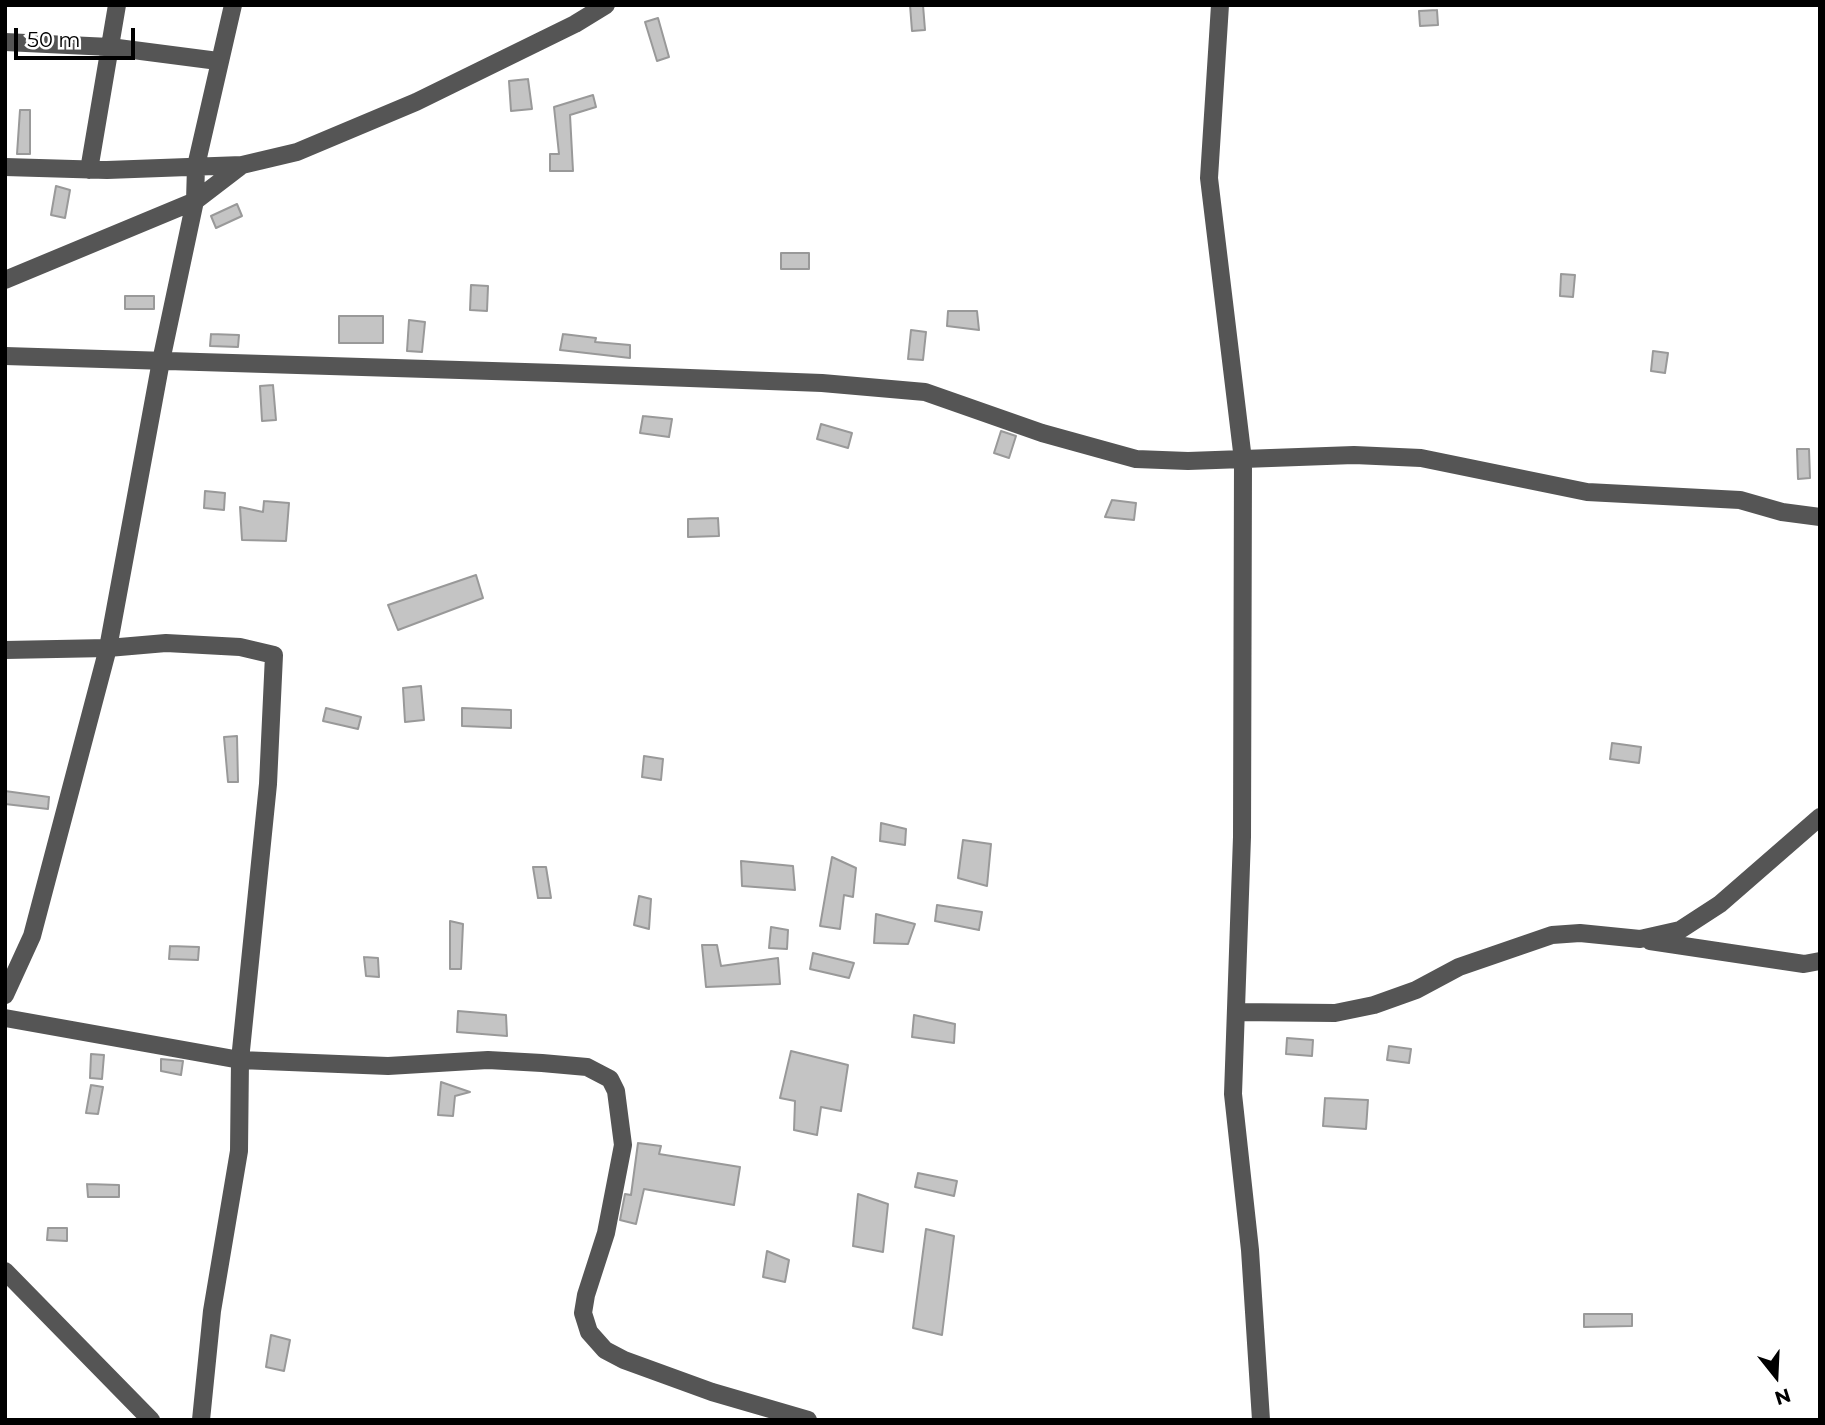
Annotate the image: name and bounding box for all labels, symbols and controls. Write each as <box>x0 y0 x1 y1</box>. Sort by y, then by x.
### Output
scale bar <box>18 14 138 58</box>
text: 50 m <box>27 27 81 52</box>
north arrow <box>1741 1341 1811 1411</box>
text: N <box>1772 1383 1794 1410</box>

